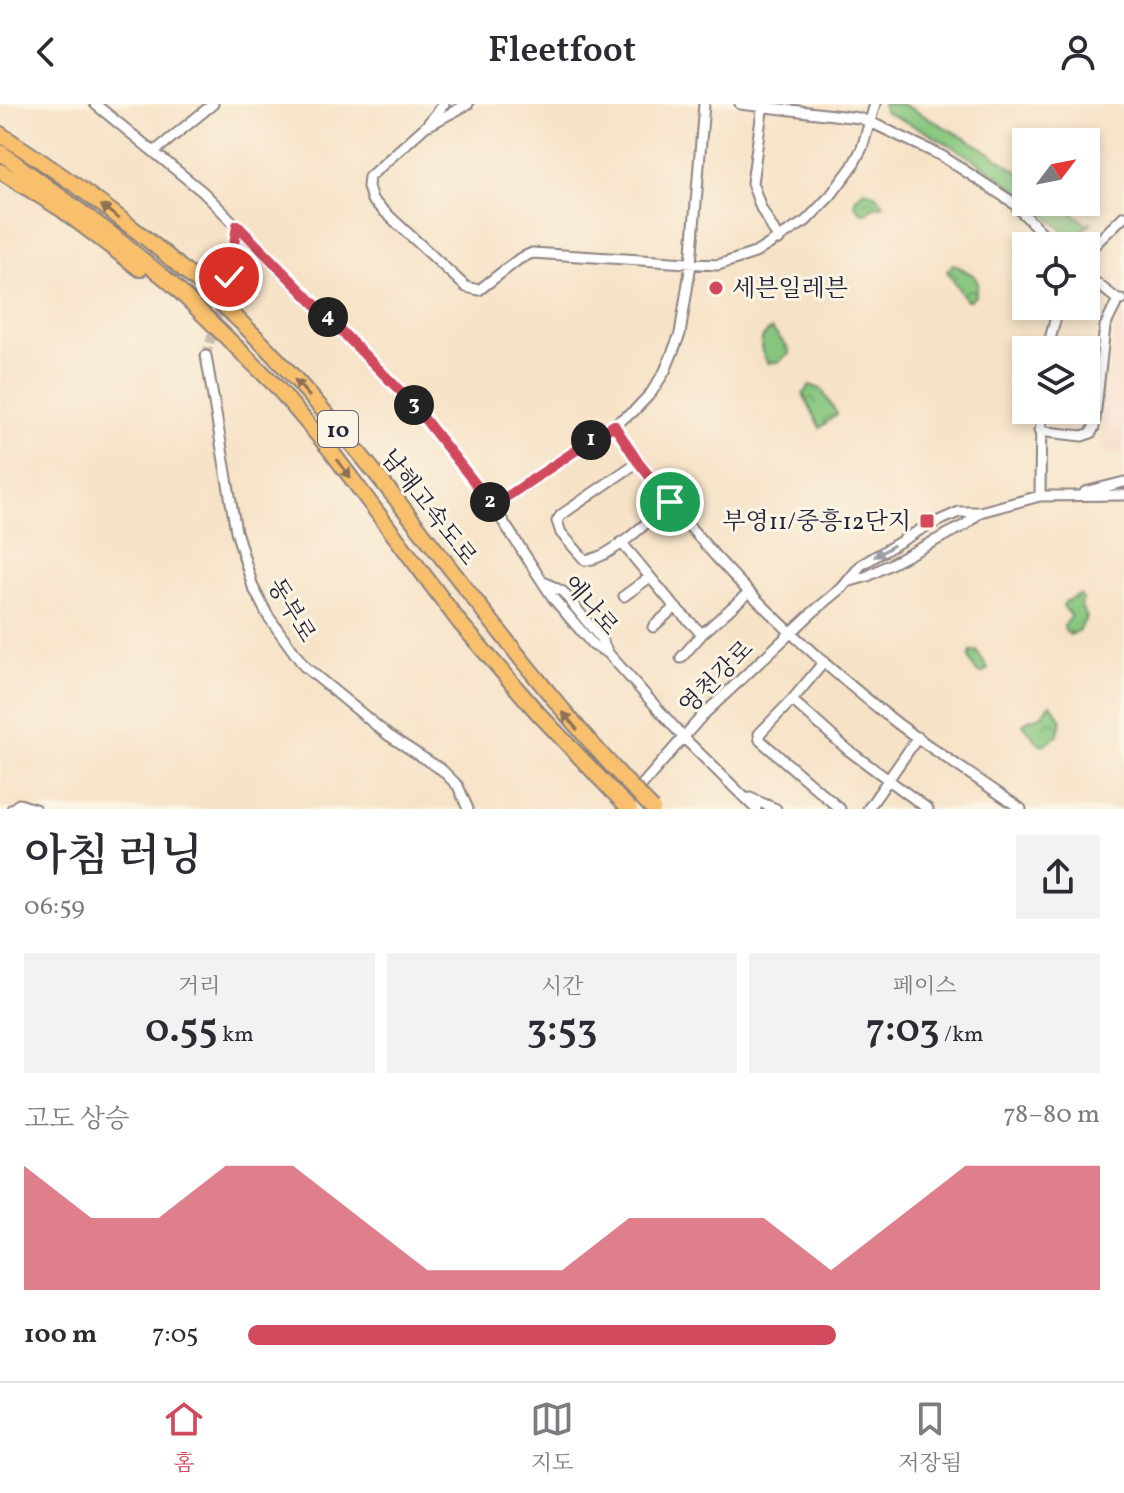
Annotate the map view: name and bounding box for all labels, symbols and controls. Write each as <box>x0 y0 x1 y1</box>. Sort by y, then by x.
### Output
text: Fleetfoot <box>488 27 636 77</box>
icon: back <box>24 30 68 74</box>
icon: person <box>1056 30 1100 74</box>
north arrow <box>1012 128 1100 216</box>
map controls <box>1012 128 1100 424</box>
one-way arrow <box>100 205 121 221</box>
button: locate <box>1012 232 1100 320</box>
pin <box>195 243 263 311</box>
icon: check <box>207 255 251 299</box>
place label: 세븐일레븐 <box>732 273 848 307</box>
marker: 세븐일레븐 <box>707 279 725 297</box>
pin: 4 <box>308 297 348 337</box>
text: 4 <box>321 301 335 332</box>
button: layers <box>1012 336 1100 424</box>
one-way arrow <box>294 378 311 398</box>
pin: 3 <box>394 385 434 425</box>
text: 3 <box>408 389 420 420</box>
road number: 10 <box>318 411 358 447</box>
pin: 1 <box>571 420 611 460</box>
text: 1 <box>587 424 595 455</box>
street label: 남해고속도로 <box>371 443 484 574</box>
one-way arrow <box>336 458 351 479</box>
pin <box>636 468 704 536</box>
icon: arrive <box>648 480 692 524</box>
pin: 2 <box>470 482 510 522</box>
text: 2 <box>484 486 496 517</box>
place label: 부영11/중흥12단지 <box>722 506 911 540</box>
marker: 부영11/중흥12단지 <box>918 512 936 530</box>
one-way arrow <box>873 544 895 558</box>
street label: 에나로 <box>554 569 625 644</box>
street label: 동부로 <box>258 572 323 650</box>
street label: 영천강로 <box>673 634 762 723</box>
one-way arrow <box>562 711 579 731</box>
text: 아침 러닝 <box>24 828 203 889</box>
button: share <box>1016 835 1100 919</box>
text: 06:59 <box>24 889 85 925</box>
text: 거리 <box>178 972 221 1003</box>
text: 시간 <box>541 972 583 1003</box>
text: 페이스 <box>893 972 957 1003</box>
text: 0.55 <box>145 1003 218 1059</box>
text: 3:53 <box>527 1003 597 1059</box>
text: 7:03 <box>866 1003 940 1059</box>
text: km <box>218 1020 254 1051</box>
text: /km <box>940 1020 984 1051</box>
text: 78–80 m <box>1003 1097 1100 1133</box>
text: 고도 상승 <box>24 1102 130 1138</box>
text: 100 m <box>24 1317 97 1353</box>
text: 7:05 <box>152 1317 199 1353</box>
tab: 홈 <box>162 1397 206 1480</box>
tab: 지도 <box>530 1397 574 1480</box>
tab: 저장됨 <box>898 1397 962 1480</box>

